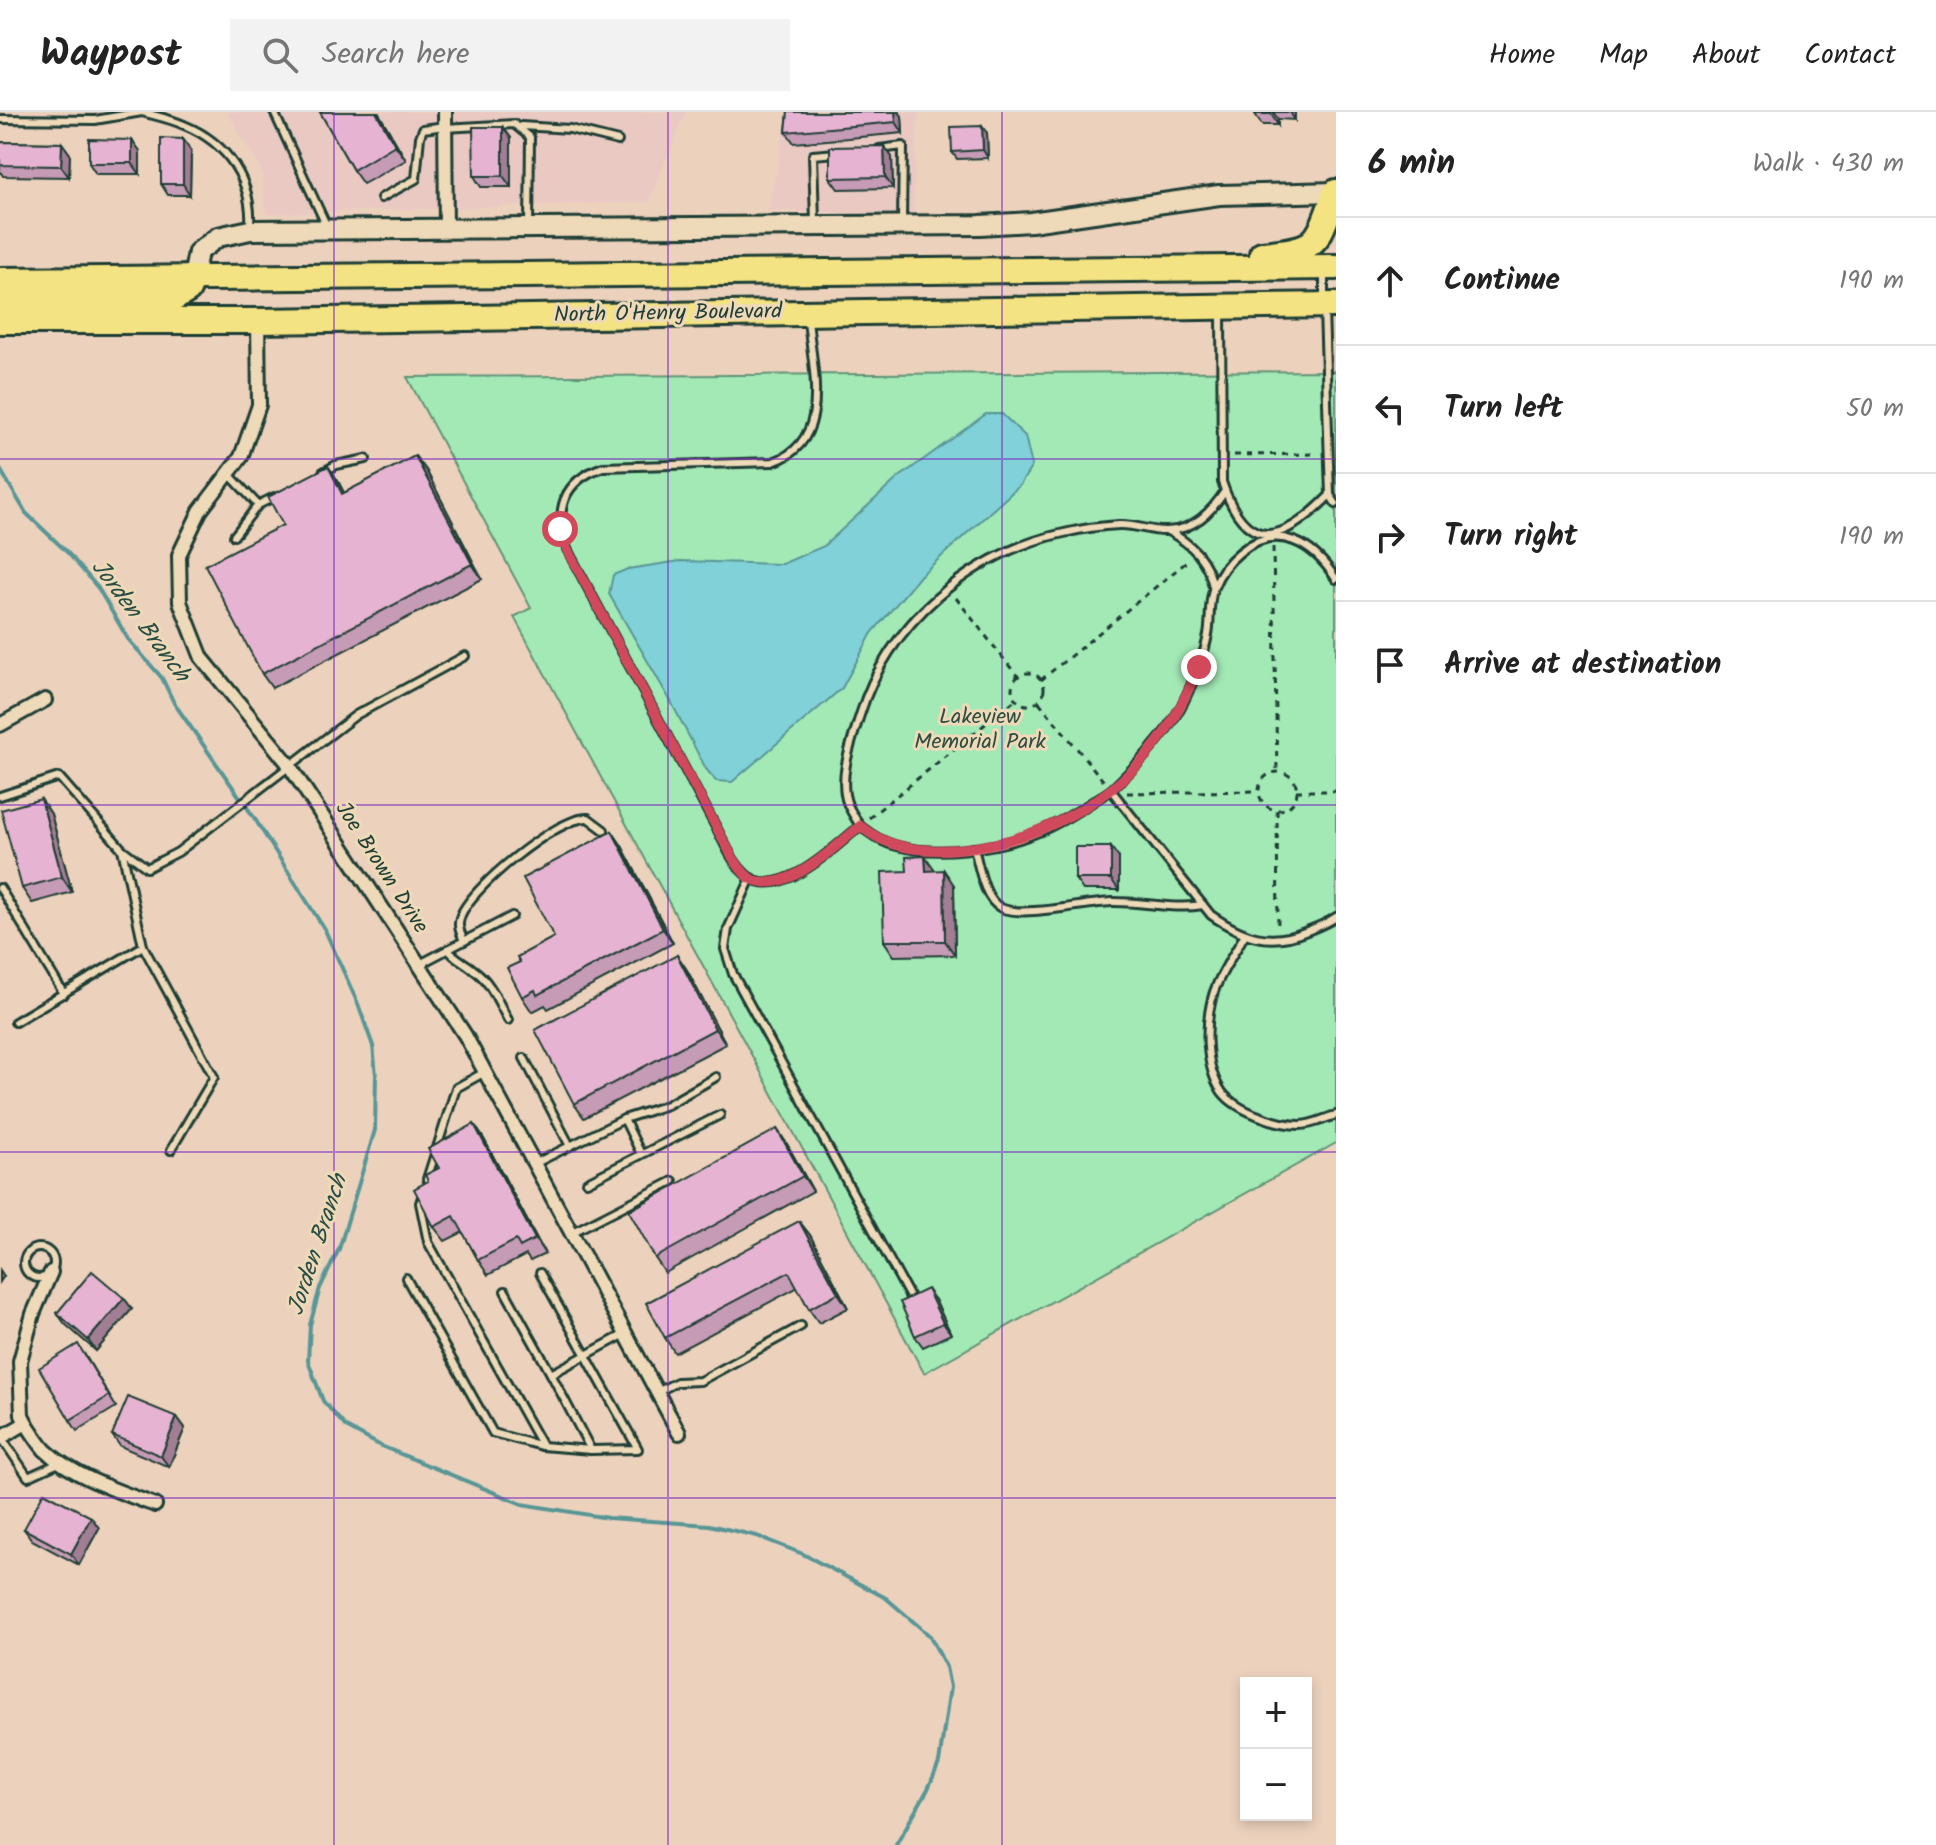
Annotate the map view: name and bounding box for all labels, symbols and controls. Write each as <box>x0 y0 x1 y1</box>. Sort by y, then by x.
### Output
search box <box>230 19 790 91</box>
text: Waypost <box>40 25 182 85</box>
text: Search here <box>322 31 470 79</box>
icon: search <box>258 33 302 77</box>
text: Home <box>1489 33 1555 78</box>
text: Map <box>1599 33 1648 78</box>
text: About <box>1692 33 1760 78</box>
text: Contact <box>1804 33 1896 78</box>
text: 6 min <box>1368 137 1455 191</box>
text: Walk · 430 m <box>1753 143 1904 185</box>
text: Continue <box>1444 257 1560 305</box>
icon: ahead <box>1368 259 1412 303</box>
text: 190 m <box>1839 260 1904 302</box>
street label: North O'Henry Boulevard <box>553 294 784 333</box>
text: Turn left <box>1444 385 1563 433</box>
icon: left <box>1368 387 1412 431</box>
text: 50 m <box>1846 388 1904 430</box>
route start <box>542 511 578 547</box>
text: Turn right <box>1444 513 1577 561</box>
icon: right <box>1368 515 1412 559</box>
text: 190 m <box>1839 516 1904 558</box>
water label: Jorden Branch <box>80 551 201 693</box>
text: Arrive at destination <box>1444 641 1721 689</box>
icon: arrive <box>1368 643 1412 687</box>
route end <box>1181 649 1217 685</box>
park label: Lakeview Memorial Park <box>914 700 1047 760</box>
street label: Joe Brown Drive <box>325 795 437 941</box>
water label: Jorden Branch <box>277 1167 360 1320</box>
map controls <box>1240 1677 1312 1821</box>
button: + <box>1240 1677 1312 1749</box>
button: − <box>1240 1749 1312 1821</box>

